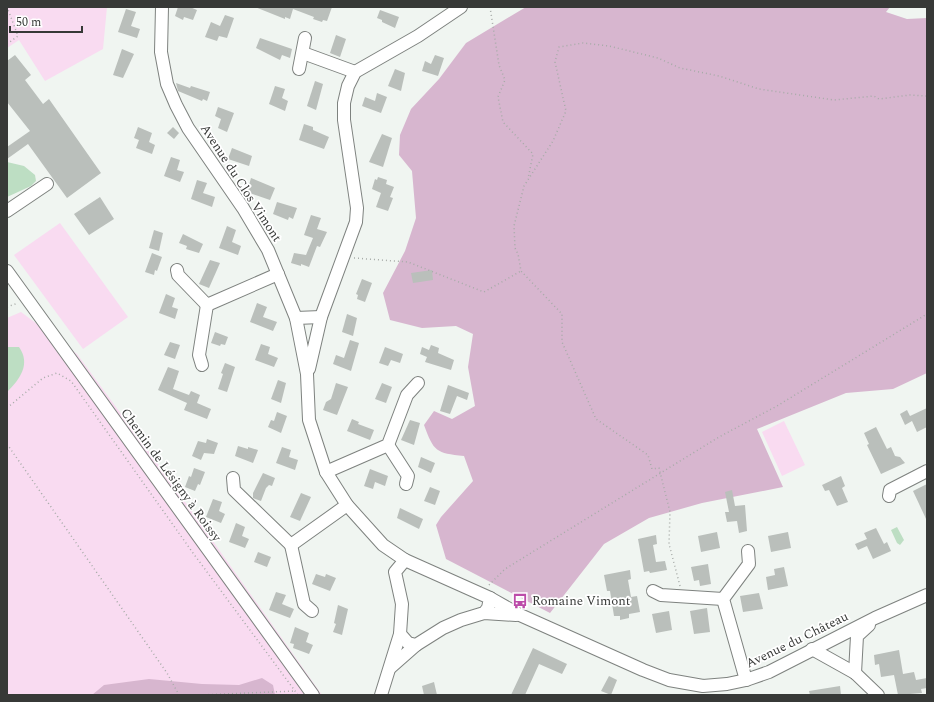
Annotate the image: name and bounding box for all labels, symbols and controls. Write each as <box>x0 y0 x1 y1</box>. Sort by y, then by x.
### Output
scale bar <box>10 8 82 34</box>
text: 50 m <box>16 13 41 32</box>
street label: Avenue du Clos Vimont <box>195 120 287 246</box>
street label: Chemin de Lésigny à Roissy <box>116 404 227 547</box>
place label: Romaine Vimont <box>532 591 631 611</box>
bus stop icon: Romaine Vimont <box>511 592 529 610</box>
street label: Avenue du Château <box>742 606 852 674</box>

